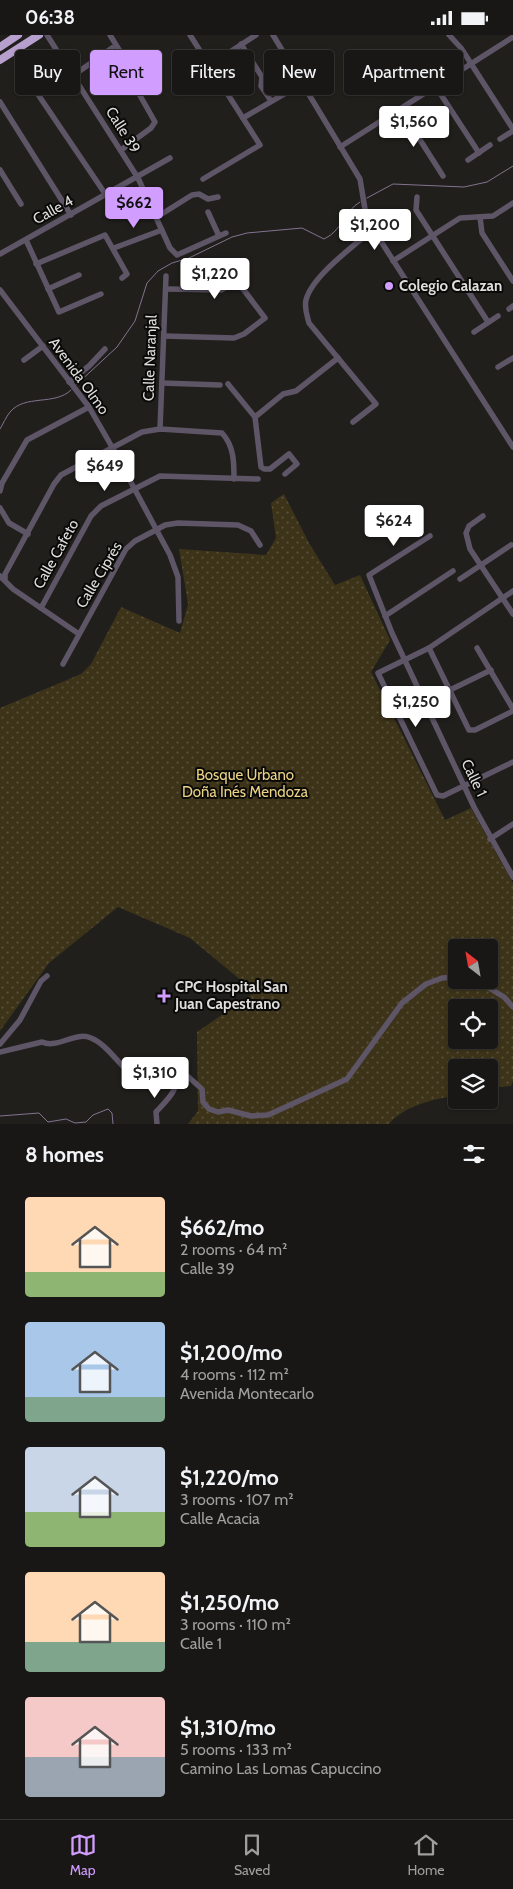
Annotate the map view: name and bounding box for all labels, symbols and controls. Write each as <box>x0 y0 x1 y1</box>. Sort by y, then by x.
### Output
text: 06:38 <box>25 6 75 29</box>
chip: Buy <box>15 50 80 95</box>
chip: Rent <box>90 50 162 95</box>
chip: Filters <box>172 50 254 95</box>
chip: New <box>264 50 334 95</box>
chip: Apartment <box>344 50 463 95</box>
street label: Calle 39 <box>102 104 144 156</box>
pin: $1,560 <box>373 105 455 148</box>
text: $1,560 <box>390 112 438 131</box>
pin: $662 <box>104 187 164 229</box>
street label: Calle 4 <box>30 192 77 228</box>
text: $662 <box>116 193 152 212</box>
pin: $1,200 <box>334 209 416 251</box>
text: $1,200 <box>350 215 400 234</box>
pin: $1,220 <box>174 257 256 300</box>
text: $1,220 <box>191 264 239 283</box>
place label: Colegio Calazan <box>399 277 502 295</box>
marker: Colegio Calazan <box>383 280 395 292</box>
street label: Calle Naranjal <box>140 314 161 401</box>
street label: Avenida Olmo <box>45 334 113 418</box>
pin: $649 <box>75 449 135 492</box>
text: $649 <box>86 456 124 475</box>
pin: $624 <box>364 505 424 547</box>
text: $624 <box>376 511 412 530</box>
street label: Calle Cafeto <box>30 516 82 592</box>
street label: Calle Ciprés <box>72 539 126 611</box>
pin: $1,250 <box>375 685 457 728</box>
text: $1,250 <box>392 692 440 711</box>
street label: Calle 1 <box>457 756 491 800</box>
park label: Bosque Urbano Doña Inés Mendoza <box>182 766 309 801</box>
north arrow <box>448 939 498 989</box>
map controls <box>448 939 498 1109</box>
place label: CPC Hospital San Juan Capestrano <box>174 978 288 1013</box>
marker: CPC Hospital San Juan Capestrano <box>157 989 171 1003</box>
button: locate <box>448 999 498 1049</box>
pin: $1,310 <box>114 1057 196 1099</box>
button: layers <box>448 1059 498 1109</box>
text: $1,310 <box>133 1063 177 1082</box>
icon: filters <box>460 1140 488 1168</box>
text: 8 homes <box>25 1142 104 1167</box>
text: $662/mo <box>180 1215 264 1240</box>
icon: home <box>65 1217 125 1277</box>
text: 2 rooms · 64 m² <box>180 1240 287 1259</box>
text: Calle 39 <box>180 1259 235 1278</box>
text: $1,200/mo <box>180 1340 283 1365</box>
icon: home <box>65 1342 125 1402</box>
text: 4 rooms · 112 m² <box>180 1365 289 1384</box>
text: Avenida Montecarlo <box>180 1384 314 1403</box>
text: $1,220/mo <box>180 1465 279 1490</box>
icon: home <box>65 1467 125 1527</box>
text: 3 rooms · 107 m² <box>180 1490 294 1509</box>
text: Calle Acacia <box>180 1509 260 1528</box>
text: $1,250/mo <box>180 1590 279 1615</box>
icon: home <box>65 1592 125 1652</box>
text: 3 rooms · 110 m² <box>180 1615 291 1634</box>
text: Calle 1 <box>180 1634 222 1653</box>
text: $1,310/mo <box>180 1715 276 1740</box>
icon: home <box>65 1717 125 1777</box>
text: 5 rooms · 133 m² <box>180 1740 292 1759</box>
text: Camino Las Lomas Capuccino <box>180 1759 381 1778</box>
tab: Map <box>69 1831 97 1879</box>
tab: Saved <box>234 1831 270 1879</box>
tab: Home <box>408 1831 444 1879</box>

